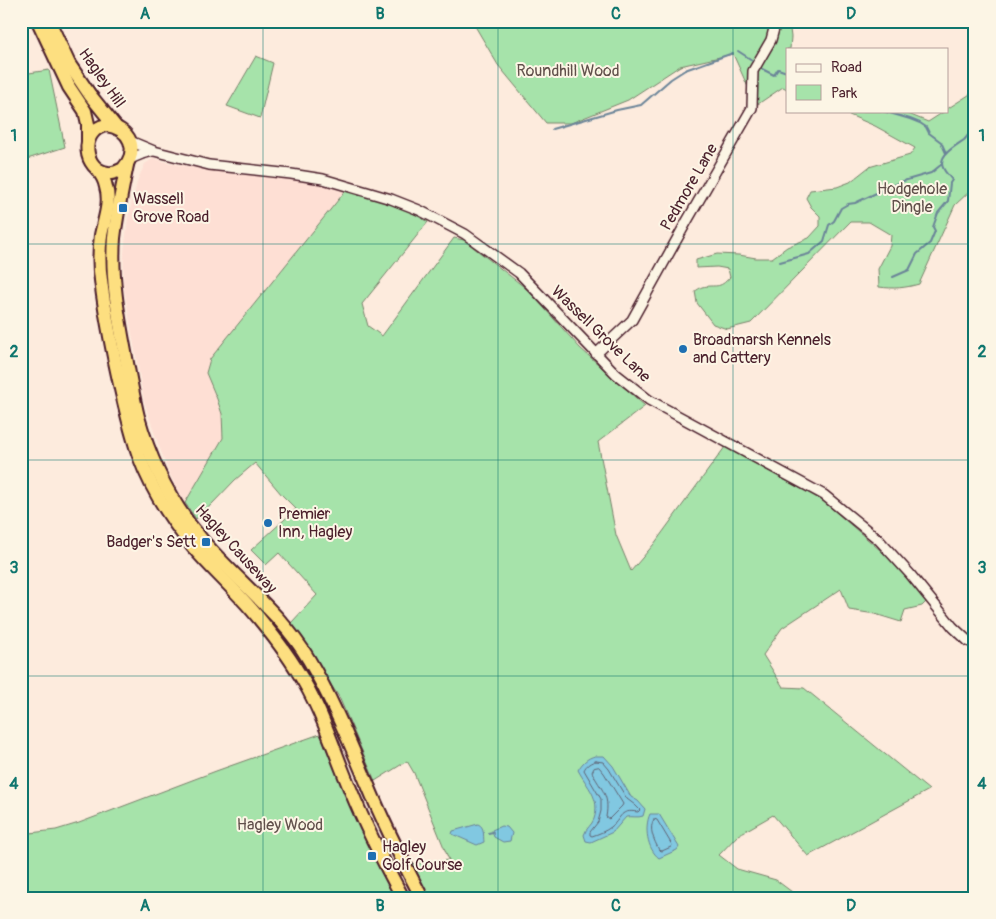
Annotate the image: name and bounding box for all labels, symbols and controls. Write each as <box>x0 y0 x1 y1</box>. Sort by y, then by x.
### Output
text: A <box>140 4 151 24</box>
text: B <box>375 4 385 24</box>
text: C <box>611 4 621 24</box>
text: D <box>846 4 856 24</box>
street label: Hagley Hill <box>74 44 130 112</box>
legend <box>786 48 948 112</box>
text: Road <box>831 58 862 77</box>
park label: Roundhill Wood <box>516 61 620 81</box>
text: Park <box>831 84 858 103</box>
text: 1 <box>11 126 17 146</box>
text: 1 <box>979 126 985 146</box>
street label: Pedmore Lane <box>656 140 722 234</box>
park label: Hodgehole Dingle <box>877 179 947 217</box>
place label: Wassell Grove Road <box>133 189 209 227</box>
marker: Wassell Grove Road <box>117 202 129 214</box>
street label: Wassell Grove Lane <box>547 281 655 387</box>
place label: Broadmarsh Kennels and Cattery <box>693 330 831 368</box>
text: 2 <box>10 342 19 362</box>
text: 2 <box>978 342 987 362</box>
marker: Broadmarsh Kennels and Cattery <box>677 343 689 355</box>
street label: Hagley Causeway <box>191 500 281 598</box>
place label: Premier Inn, Hagley <box>278 504 352 542</box>
marker: Premier Inn, Hagley <box>262 517 274 529</box>
place label: Badger's Sett <box>106 532 197 552</box>
marker: Badger's Sett <box>200 536 212 548</box>
text: 3 <box>10 558 19 578</box>
text: 3 <box>978 558 987 578</box>
text: 4 <box>9 774 19 794</box>
text: 4 <box>977 774 987 794</box>
park label: Hagley Wood <box>237 815 323 835</box>
place label: Hagley Golf Course <box>382 837 462 875</box>
marker: Hagley Golf Course <box>366 850 378 862</box>
text: A <box>140 896 151 916</box>
text: B <box>375 896 385 916</box>
text: C <box>611 896 621 916</box>
text: D <box>846 896 856 916</box>

